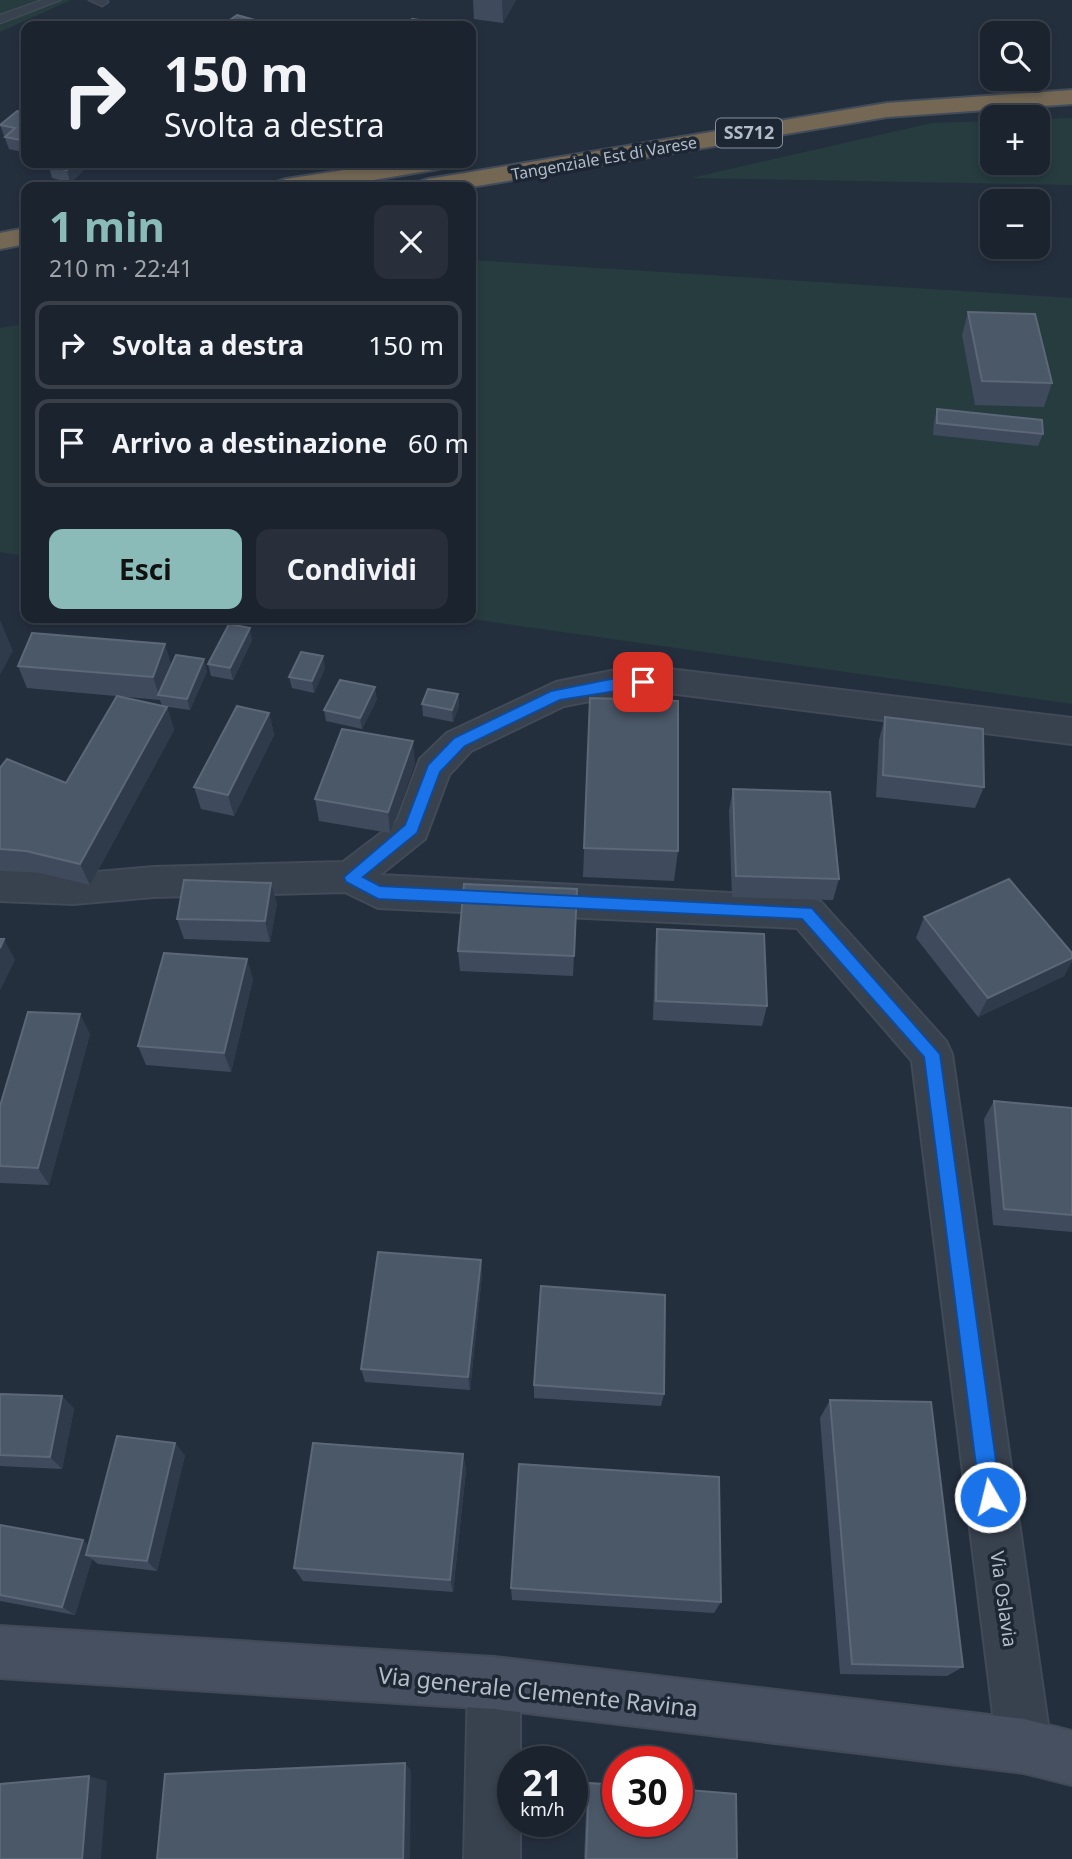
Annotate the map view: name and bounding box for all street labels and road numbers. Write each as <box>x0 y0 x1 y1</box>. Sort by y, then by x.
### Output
road number: SS712 <box>716 118 782 148</box>
street label: Tangenziale Est di Varese <box>509 131 699 185</box>
street label: Via Oslavia <box>984 1549 1024 1649</box>
street label: Via generale Clemente Ravina <box>377 1658 699 1724</box>

